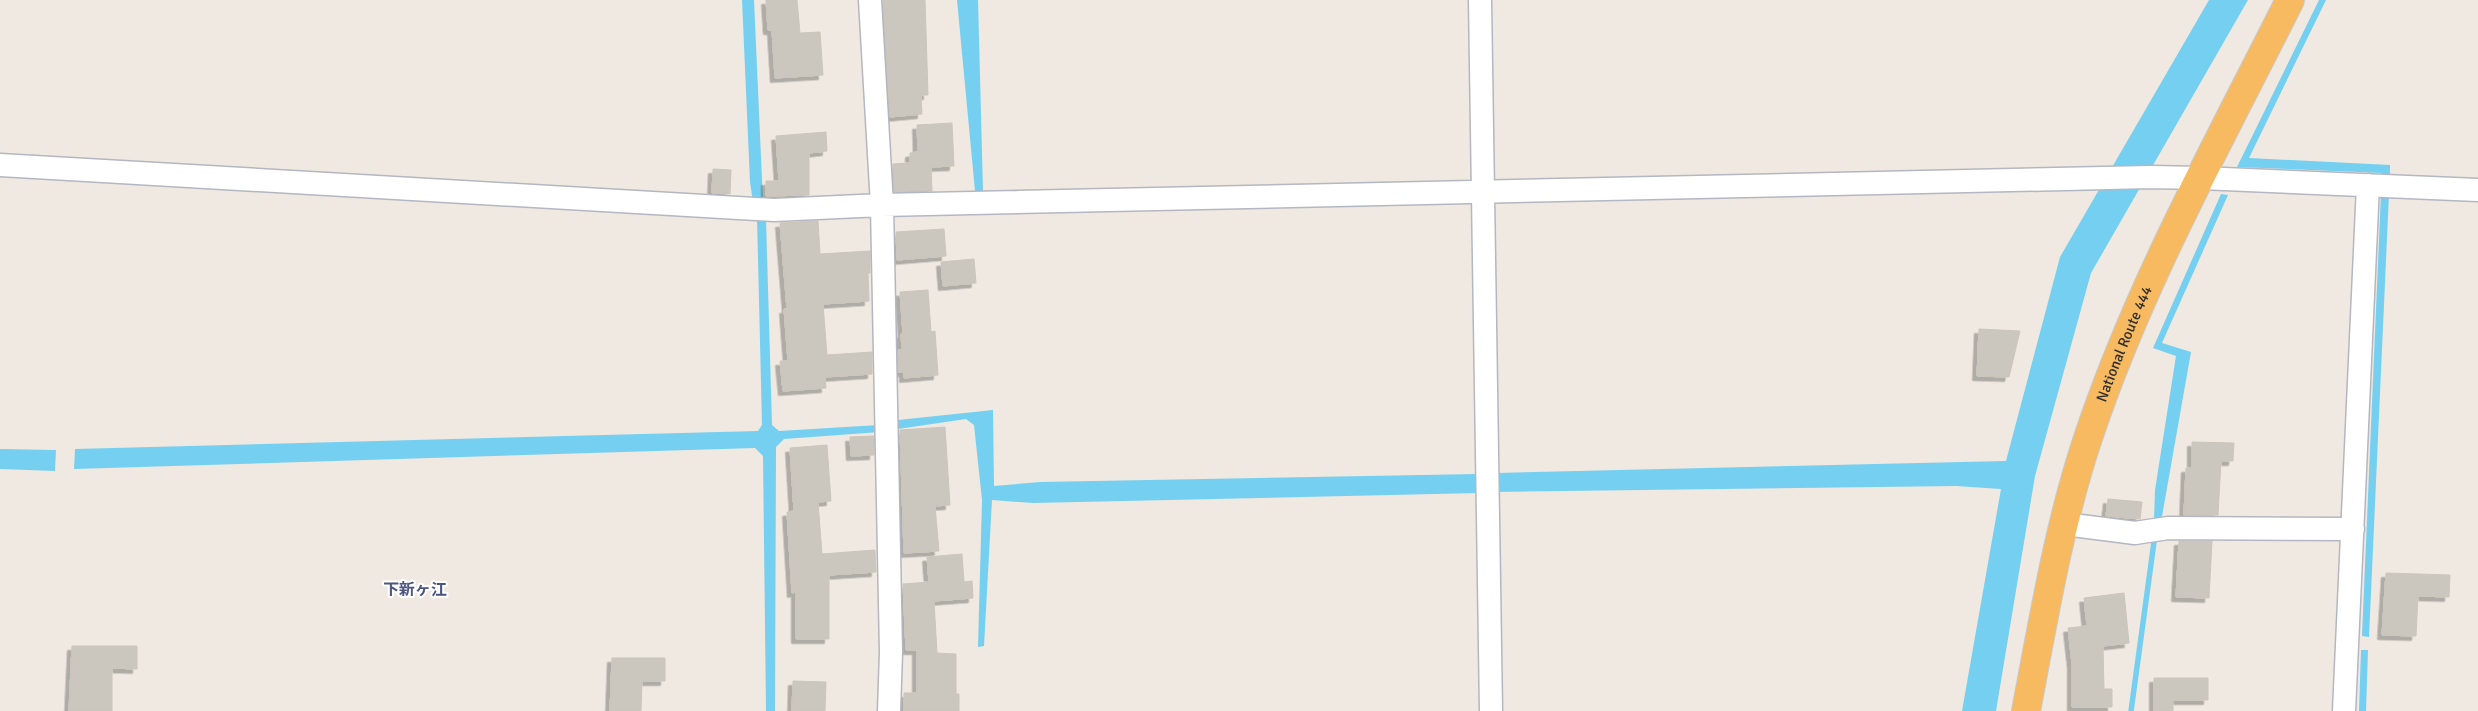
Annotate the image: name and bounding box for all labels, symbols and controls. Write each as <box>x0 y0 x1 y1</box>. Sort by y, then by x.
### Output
street label: National Route 444 <box>2092 283 2156 404</box>
district label: 下新ヶ江 <box>383 580 447 600</box>

